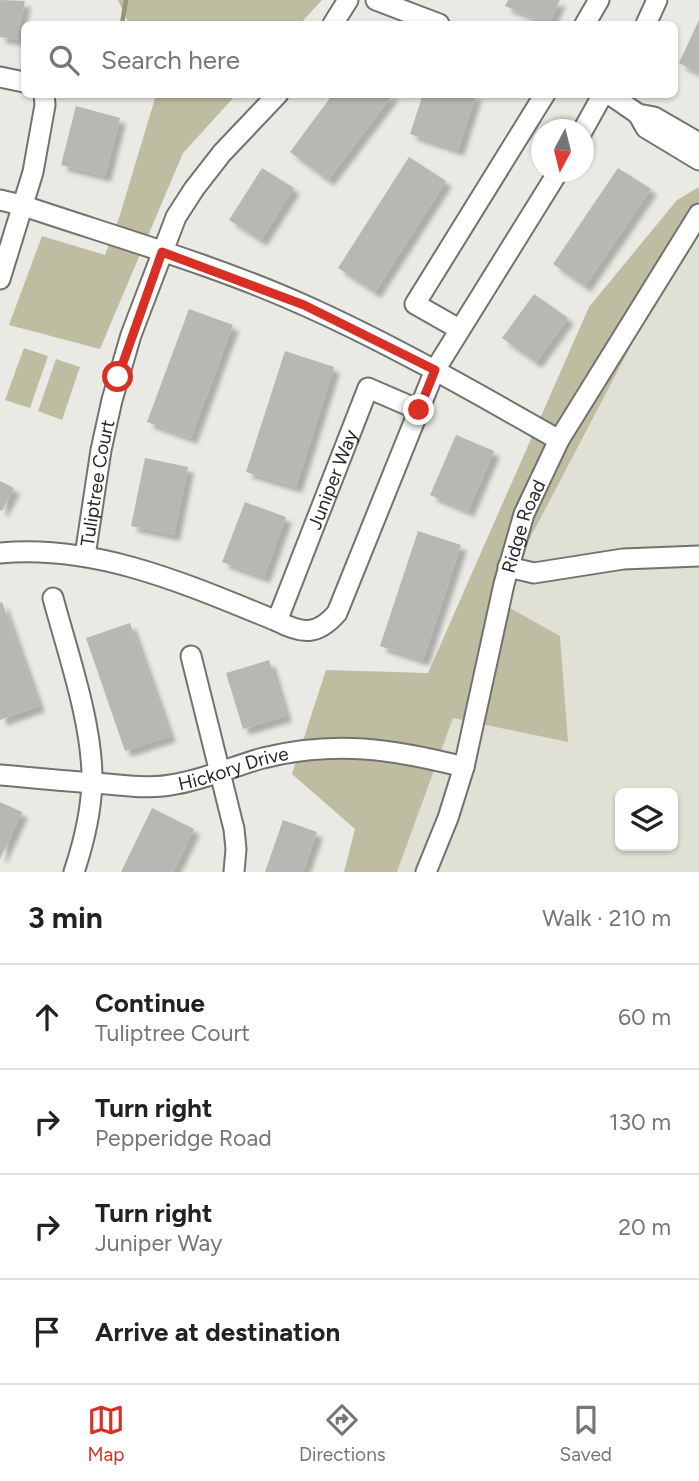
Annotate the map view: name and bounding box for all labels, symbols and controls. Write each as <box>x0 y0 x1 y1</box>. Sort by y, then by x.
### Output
search box <box>21 21 678 98</box>
icon: search <box>45 41 83 79</box>
text: Search here <box>101 44 240 76</box>
north arrow <box>531 119 594 182</box>
route start <box>102 361 133 392</box>
route end <box>403 394 434 425</box>
street label: Tuliptree Court <box>75 417 119 548</box>
street label: Juniper Way <box>302 426 362 533</box>
street label: Ridge Road <box>496 476 550 575</box>
street label: Hickory Drive <box>176 741 290 795</box>
map controls <box>615 788 678 851</box>
button: layers <box>615 788 678 851</box>
text: 3 min <box>28 899 103 936</box>
text: Walk · 210 m <box>542 904 671 932</box>
text: Continue <box>95 987 205 1019</box>
icon: ahead <box>28 998 66 1036</box>
text: 60 m <box>618 1003 671 1031</box>
text: Tuliptree Court <box>95 1019 250 1047</box>
text: Turn right <box>95 1092 212 1124</box>
icon: right <box>28 1103 66 1141</box>
text: 130 m <box>609 1108 671 1136</box>
text: Pepperidge Road <box>95 1124 272 1152</box>
text: Turn right <box>95 1197 212 1229</box>
icon: right <box>28 1208 66 1246</box>
text: 20 m <box>618 1213 671 1241</box>
text: Juniper Way <box>95 1229 222 1257</box>
icon: arrive <box>28 1313 66 1351</box>
text: Arrive at destination <box>95 1316 340 1348</box>
tab: Map <box>87 1401 125 1466</box>
tab: Directions <box>299 1401 386 1466</box>
tab: Saved <box>560 1401 612 1466</box>

